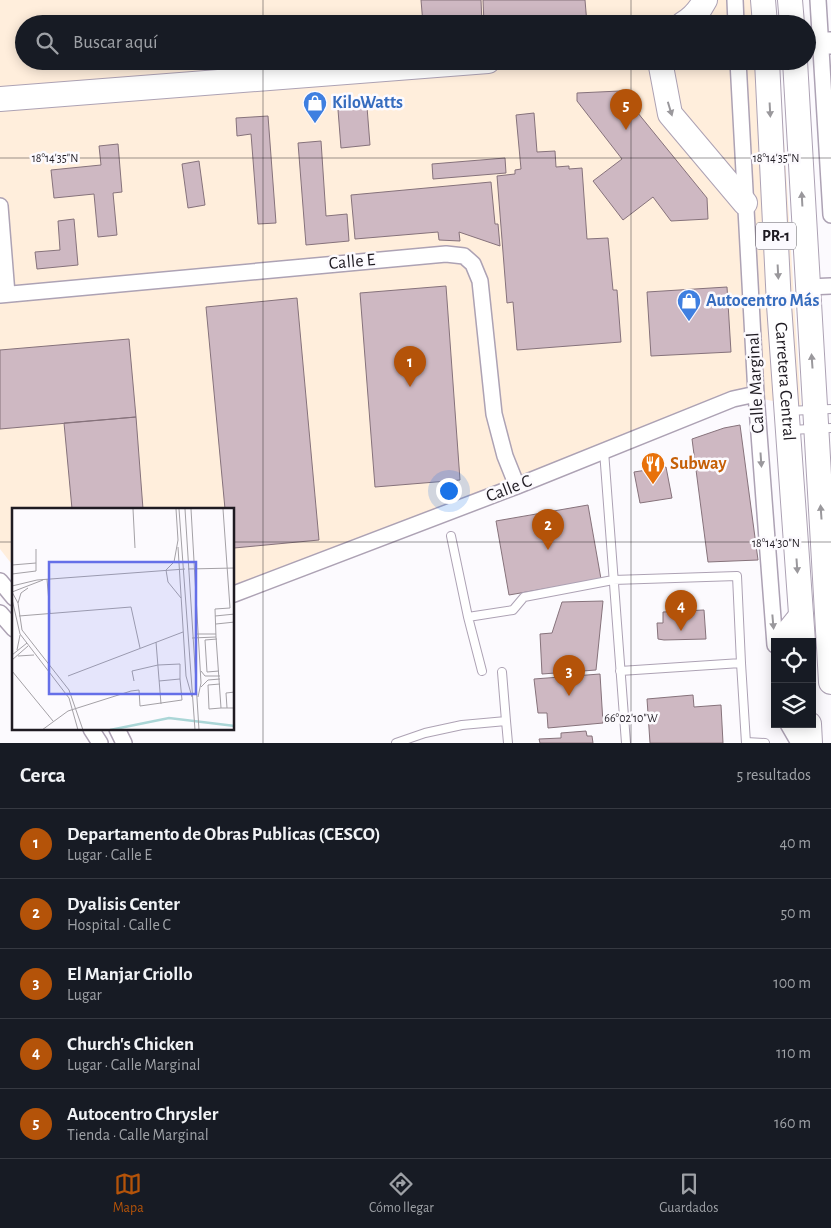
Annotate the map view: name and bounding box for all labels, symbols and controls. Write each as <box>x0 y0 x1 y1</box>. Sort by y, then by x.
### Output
search box <box>15 15 816 70</box>
icon: search <box>33 29 61 57</box>
text: Buscar aquí <box>73 33 158 52</box>
pin: 5 <box>610 89 642 130</box>
shop icon: KiloWatts <box>302 90 328 124</box>
place label: KiloWatts <box>332 94 403 112</box>
one-way arrow <box>667 102 675 117</box>
one-way arrow <box>766 102 774 118</box>
text: 18°14'35"N <box>32 152 78 164</box>
text: 18°14'35"N <box>753 152 799 164</box>
one-way arrow <box>798 191 806 207</box>
road number: PR-1 <box>756 222 796 250</box>
street label: Calle E <box>328 251 376 273</box>
one-way arrow <box>774 265 782 281</box>
shop icon: Autocentro Más <box>676 288 702 322</box>
place label: Autocentro Más <box>706 292 819 310</box>
street label: Carretera Central <box>771 322 798 442</box>
street label: Calle Marginal <box>744 332 768 434</box>
pin: 1 <box>394 346 426 387</box>
one-way arrow <box>808 353 816 369</box>
restaurant icon: Subway <box>640 451 666 485</box>
one-way arrow <box>757 453 765 469</box>
place label: Subway <box>670 455 727 473</box>
street label: Calle C <box>484 472 534 506</box>
your location <box>436 478 462 504</box>
one-way arrow <box>817 503 825 519</box>
inset map <box>12 508 235 730</box>
pin: 2 <box>532 509 564 550</box>
text: 18°14'30"N <box>752 537 800 549</box>
one-way arrow <box>794 558 802 574</box>
pin: 4 <box>665 590 697 631</box>
one-way arrow <box>769 615 777 631</box>
map controls <box>771 638 816 728</box>
button: locate <box>771 638 816 683</box>
pin: 3 <box>553 655 585 696</box>
button: layers <box>771 683 816 728</box>
text: 66°02'10"W <box>604 712 658 724</box>
text: Cerca <box>20 765 66 786</box>
text: 5 resultados <box>737 767 811 783</box>
text: Departamento de Obras Publicas (CESCO) <box>67 825 381 844</box>
text: 1 <box>33 835 39 851</box>
text: 40 m <box>779 835 811 851</box>
text: Lugar · Calle E <box>67 847 152 863</box>
text: Dyalisis Center <box>67 895 180 914</box>
text: 2 <box>32 905 40 921</box>
text: 50 m <box>780 905 811 921</box>
text: Hospital · Calle C <box>67 917 171 933</box>
text: El Manjar Criollo <box>67 965 193 984</box>
text: 3 <box>33 975 39 991</box>
text: 100 m <box>773 975 811 991</box>
text: Lugar <box>67 987 102 1003</box>
text: Church's Chicken <box>67 1035 194 1054</box>
text: 4 <box>32 1045 40 1061</box>
text: 110 m <box>776 1045 811 1061</box>
text: Lugar · Calle Marginal <box>67 1057 201 1073</box>
text: Autocentro Chrysler <box>67 1105 218 1124</box>
text: 5 <box>33 1115 39 1131</box>
text: 160 m <box>774 1115 811 1131</box>
text: Tienda · Calle Marginal <box>67 1127 209 1143</box>
tab: Mapa <box>113 1170 144 1217</box>
tab: Cómo llegar <box>369 1170 434 1217</box>
tab: Guardados <box>659 1170 718 1217</box>

